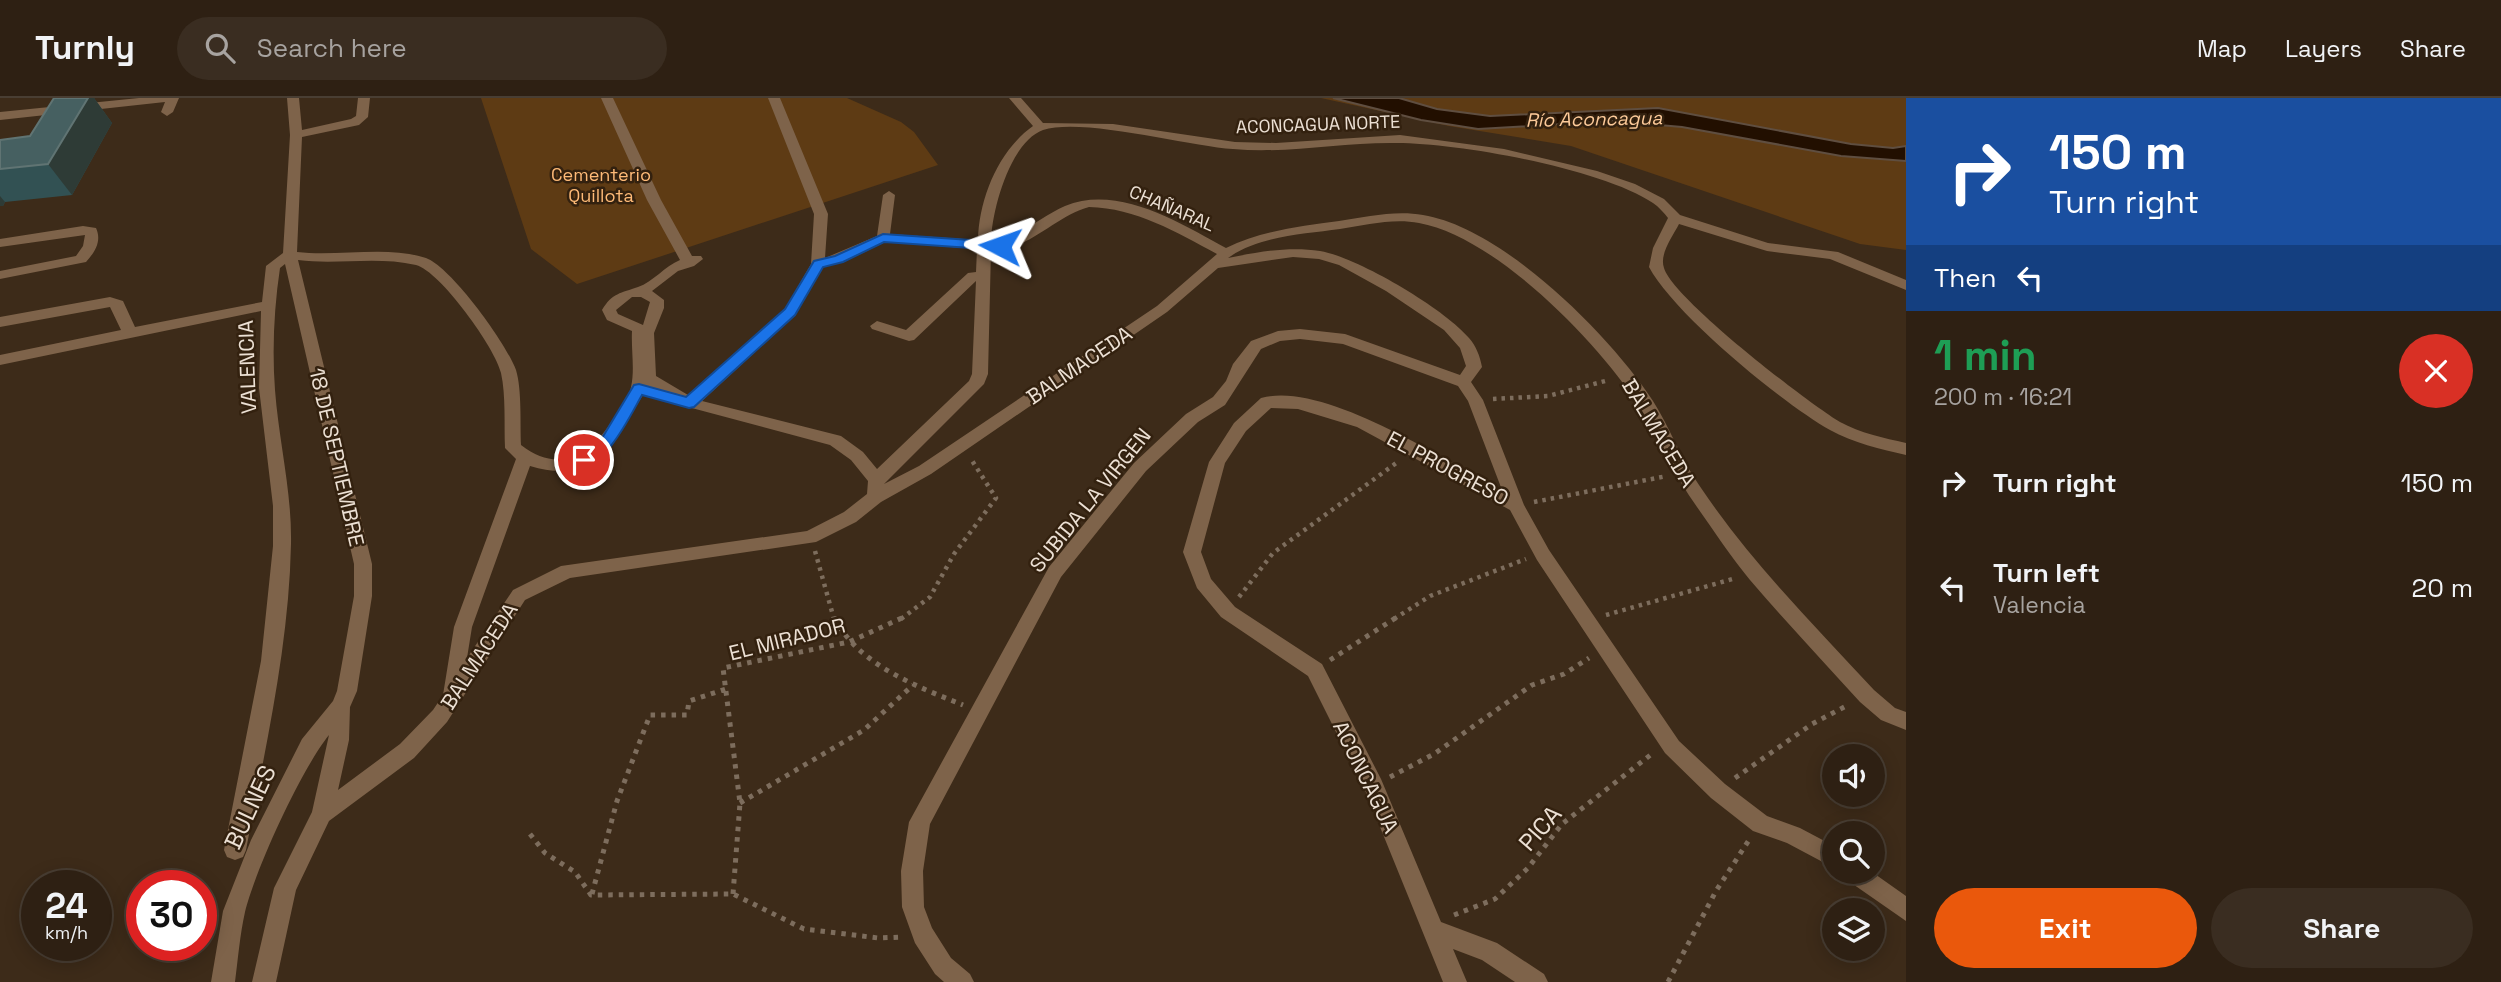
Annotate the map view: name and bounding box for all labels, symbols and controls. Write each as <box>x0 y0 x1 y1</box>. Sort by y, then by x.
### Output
search box <box>177 17 667 80</box>
text: Turnly <box>35 27 135 69</box>
icon: search <box>201 29 239 67</box>
text: Search here <box>257 31 407 65</box>
text: Map <box>2197 33 2247 64</box>
text: Layers <box>2285 33 2362 64</box>
text: Share <box>2400 33 2466 64</box>
water label: Río Aconcagua <box>1526 105 1663 133</box>
street label: ACONCAGUA NORTE <box>1235 110 1401 138</box>
text: 150 m <box>2049 121 2187 183</box>
icon: right <box>1934 126 2025 217</box>
park label: Cementerio Quillota <box>551 163 651 207</box>
street label: CHAÑARAL <box>1126 180 1218 236</box>
text: Turn right <box>2049 182 2199 222</box>
position arrow <box>963 209 1037 283</box>
icon: left <box>2011 259 2049 297</box>
text: Then <box>1934 261 1997 295</box>
street label: VALENCIA <box>232 319 262 415</box>
street label: BALMACEDA <box>1021 320 1137 410</box>
text: 1 min <box>1934 329 2037 382</box>
button: close <box>2399 334 2473 408</box>
street label: 18 DE SEPTIEMBRE <box>303 365 371 549</box>
street label: BALMACEDA <box>1616 374 1702 492</box>
text: 200 m · 16:21 <box>1934 382 2072 412</box>
street label: SUBIDA LA VIRGEN <box>1023 422 1157 578</box>
street label: EL PROGRESO <box>1383 425 1513 511</box>
pin <box>554 430 614 490</box>
icon: arrive <box>565 441 603 479</box>
icon: right <box>1934 464 1972 502</box>
text: Turn right <box>1993 466 2117 500</box>
text: 150 m <box>2401 466 2473 500</box>
text: Turn left <box>1993 556 2100 590</box>
icon: left <box>1934 569 1972 607</box>
text: 20 m <box>2412 571 2473 605</box>
text: Valencia <box>1993 590 2086 620</box>
street label: BALMACEDA <box>434 598 524 714</box>
street label: EL MIRADOR <box>726 611 848 667</box>
street label: ACONCAGUA <box>1327 716 1405 838</box>
map controls <box>1822 744 1885 961</box>
button: sound <box>1822 744 1885 807</box>
street label: BULNES <box>217 760 283 854</box>
street label: PICA <box>1512 799 1568 857</box>
button: search <box>1822 821 1885 884</box>
speed limit sign: 30 <box>126 870 217 961</box>
text: 24 <box>45 884 88 928</box>
button: Exit <box>1934 888 2197 968</box>
button: Share <box>2211 888 2473 968</box>
button: layers <box>1822 898 1885 961</box>
text: km/h <box>45 921 88 944</box>

